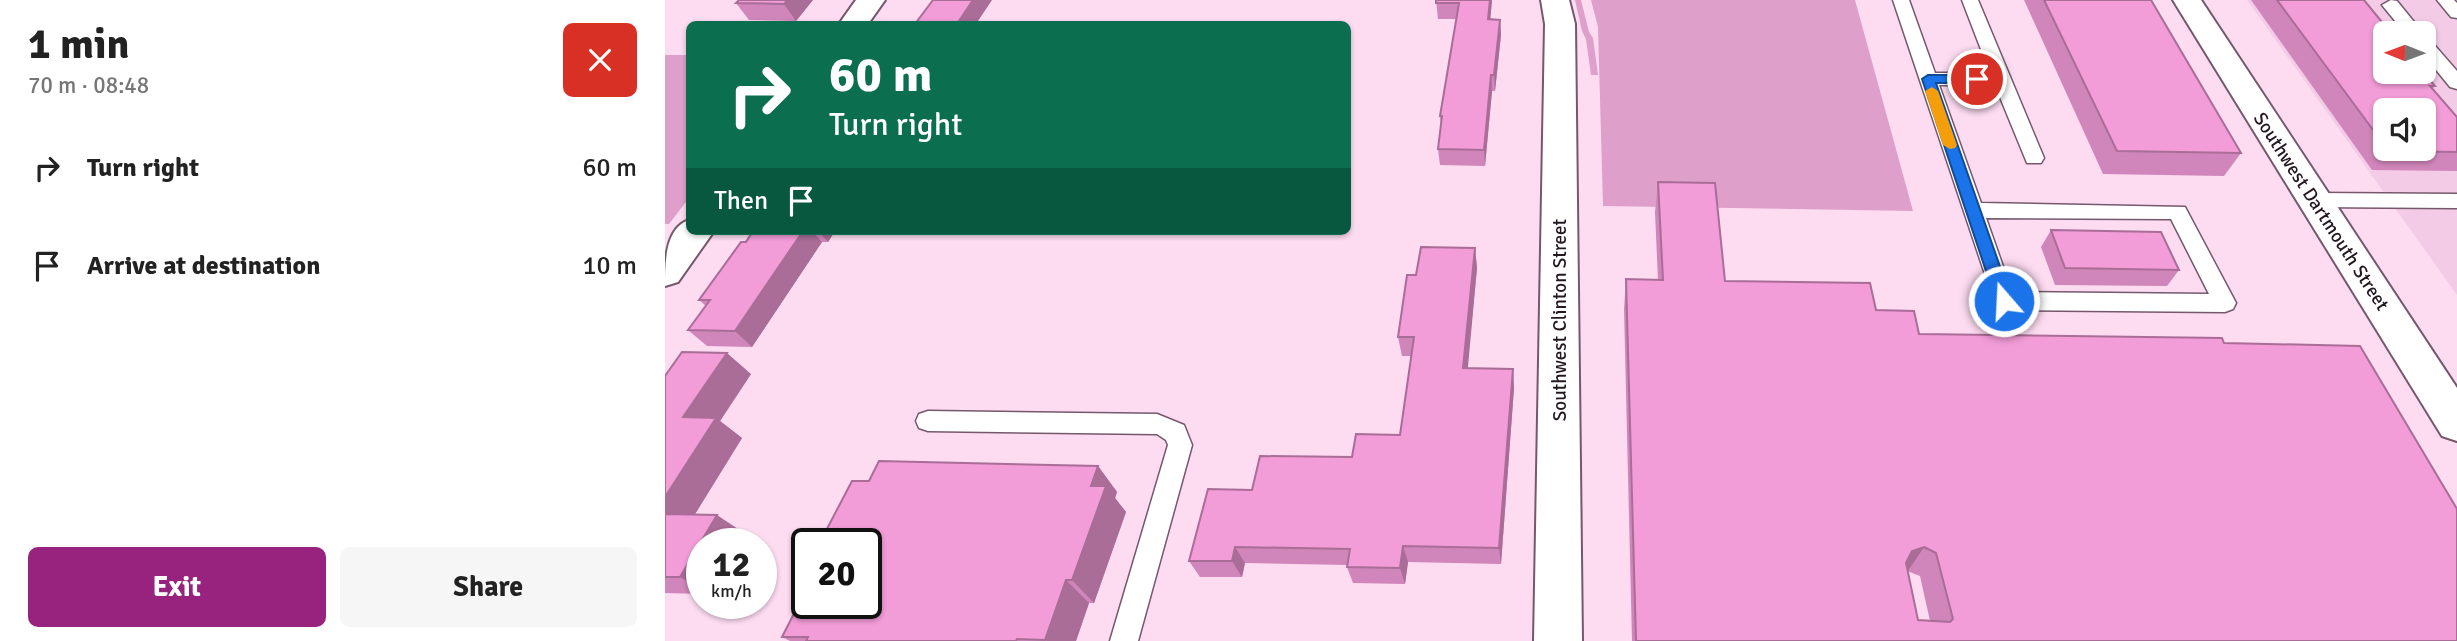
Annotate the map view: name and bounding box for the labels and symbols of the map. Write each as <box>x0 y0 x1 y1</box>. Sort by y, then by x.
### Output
north arrow <box>2373 21 2436 84</box>
pin <box>1947 49 2007 109</box>
street label: Southwest Dartmouth Street <box>2248 108 2394 315</box>
street label: Southwest Clinton Street <box>1548 218 1572 421</box>
position arrow <box>1967 264 2041 338</box>
speed limit sign: 20 <box>791 528 882 619</box>

